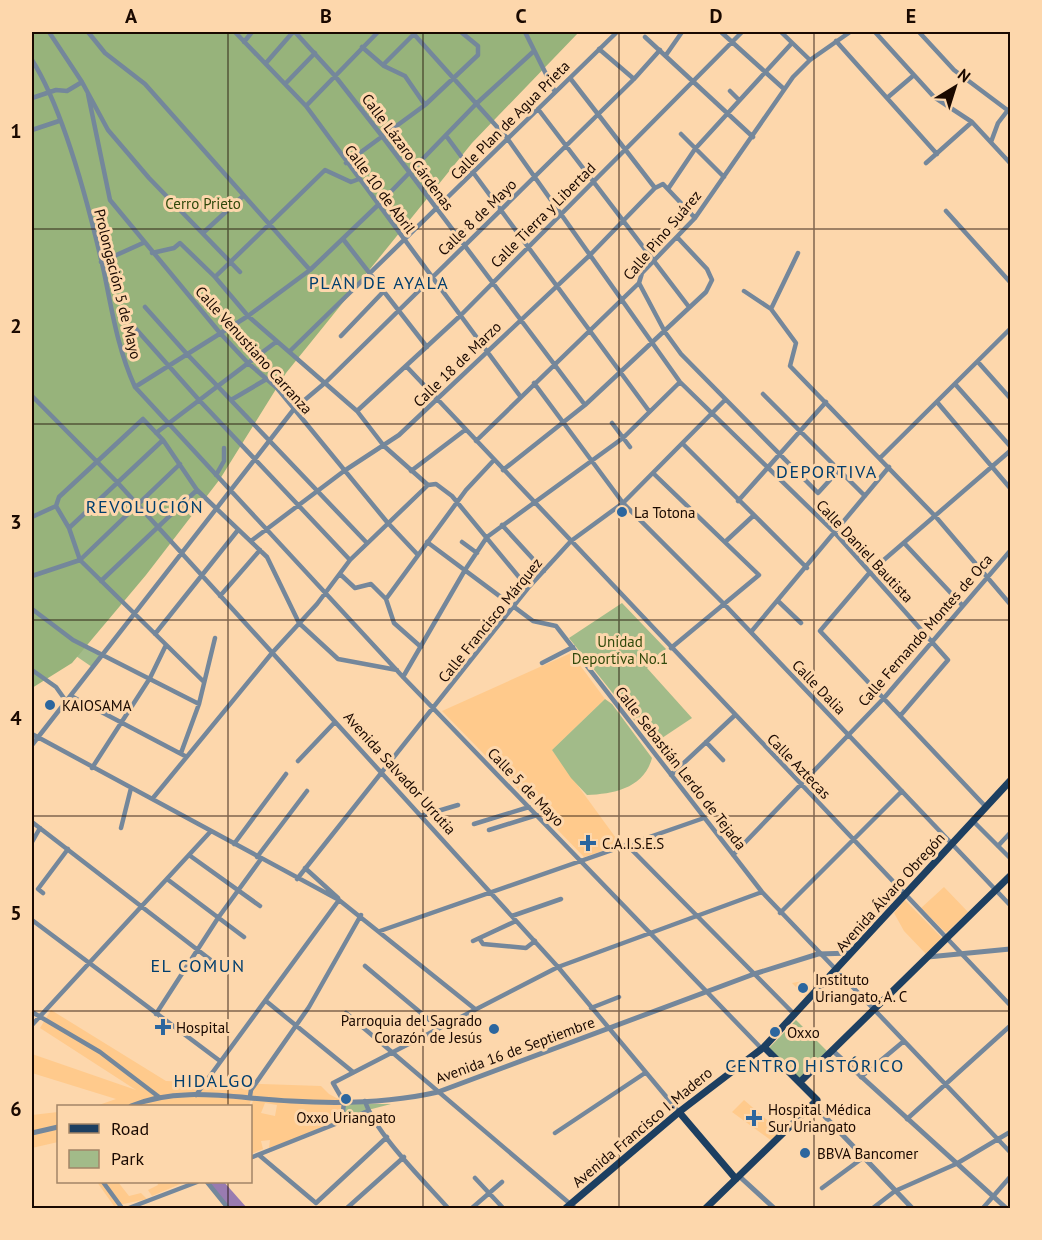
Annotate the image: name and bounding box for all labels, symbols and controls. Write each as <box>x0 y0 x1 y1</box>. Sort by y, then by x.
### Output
text: A <box>125 3 138 29</box>
text: B <box>320 3 332 29</box>
text: C <box>515 3 527 29</box>
text: D <box>710 3 723 29</box>
text: E <box>906 3 916 29</box>
street label: Calle Plan de Agua Prieta <box>446 56 574 184</box>
north arrow <box>925 57 985 117</box>
text: N <box>954 64 975 86</box>
street label: Calle Lázaro Cárdenas <box>358 90 458 214</box>
text: 1 <box>10 118 22 144</box>
street label: Calle 10 de Abril <box>340 141 420 238</box>
street label: Calle Tierra y Libertad <box>486 158 600 272</box>
street label: Calle 8 de Mayo <box>434 175 520 259</box>
street label: Calle Pino Suárez <box>619 186 705 284</box>
park label: Cerro Prieto <box>165 194 241 213</box>
street label: Prolongación 5 de Mayo <box>90 207 146 361</box>
district label: PLAN DE AYALA <box>309 271 449 294</box>
street label: Calle Venustiano Carranza <box>191 282 317 418</box>
text: 2 <box>10 313 22 339</box>
street label: Calle 18 de Marzo <box>409 317 505 411</box>
district label: DEPORTIVA <box>776 460 878 483</box>
district label: REVOLUCIÓN <box>86 495 204 518</box>
street label: Calle Daniel Bautista <box>812 496 918 606</box>
place label: La Totona <box>634 503 696 522</box>
marker: La Totona <box>615 505 629 519</box>
text: 3 <box>10 509 22 535</box>
street label: Calle Fernando Montes de Oca <box>854 550 996 710</box>
street label: Calle Francisco Márquez <box>434 554 546 686</box>
park label: Unidad Deportiva No.1 <box>572 632 668 668</box>
street label: Calle Dalia <box>788 655 850 719</box>
street label: Calle Sebastián Lerdo de Tejada <box>611 682 751 854</box>
place label: KAIOSAMA <box>62 696 132 715</box>
marker: KAIOSAMA <box>43 698 57 712</box>
text: 4 <box>10 705 22 731</box>
street label: Avenida Salvador Urrutia <box>340 708 460 838</box>
street label: Calle Aztecas <box>763 729 835 803</box>
street label: Calle 5 de Mayo <box>484 744 568 830</box>
street label: Avenida Álvaro Obregón <box>831 828 949 956</box>
marker: C.A.I.S.E.S <box>579 834 597 852</box>
place label: C.A.I.S.E.S <box>602 834 664 853</box>
text: 5 <box>10 900 22 926</box>
district label: EL COMUN <box>150 954 246 977</box>
place label: Instituto Uriangato, A. C <box>815 970 907 1006</box>
marker: Instituto Uriangato, A. C <box>796 981 810 995</box>
place label: Parroquia del Sagrado Corazón de Jesús <box>341 1011 482 1047</box>
street label: Avenida 16 de Septiembre <box>433 1012 597 1088</box>
marker: Hospital <box>154 1018 172 1036</box>
place label: Hospital <box>176 1018 230 1037</box>
marker: Parroquia del Sagrado Corazón de Jesús <box>487 1022 501 1036</box>
place label: Oxxo <box>787 1023 820 1042</box>
marker: Oxxo <box>768 1025 782 1039</box>
district label: CENTRO HISTÓRICO <box>725 1054 905 1077</box>
street label: Avenida Francisco I. Madero <box>568 1063 716 1191</box>
district label: HIDALGO <box>173 1069 255 1092</box>
marker: Oxxo Uriangato <box>339 1092 353 1106</box>
text: 6 <box>10 1096 22 1122</box>
place label: Hospital Médica Sur Uriangato <box>768 1100 871 1136</box>
legend <box>57 1105 252 1183</box>
place label: Oxxo Uriangato <box>296 1108 396 1127</box>
marker: Hospital Médica Sur Uriangato <box>745 1109 763 1127</box>
text: Road <box>111 1117 149 1140</box>
place label: BBVA Bancomer <box>817 1144 918 1163</box>
marker: BBVA Bancomer <box>798 1146 812 1160</box>
text: Park <box>111 1147 144 1170</box>

